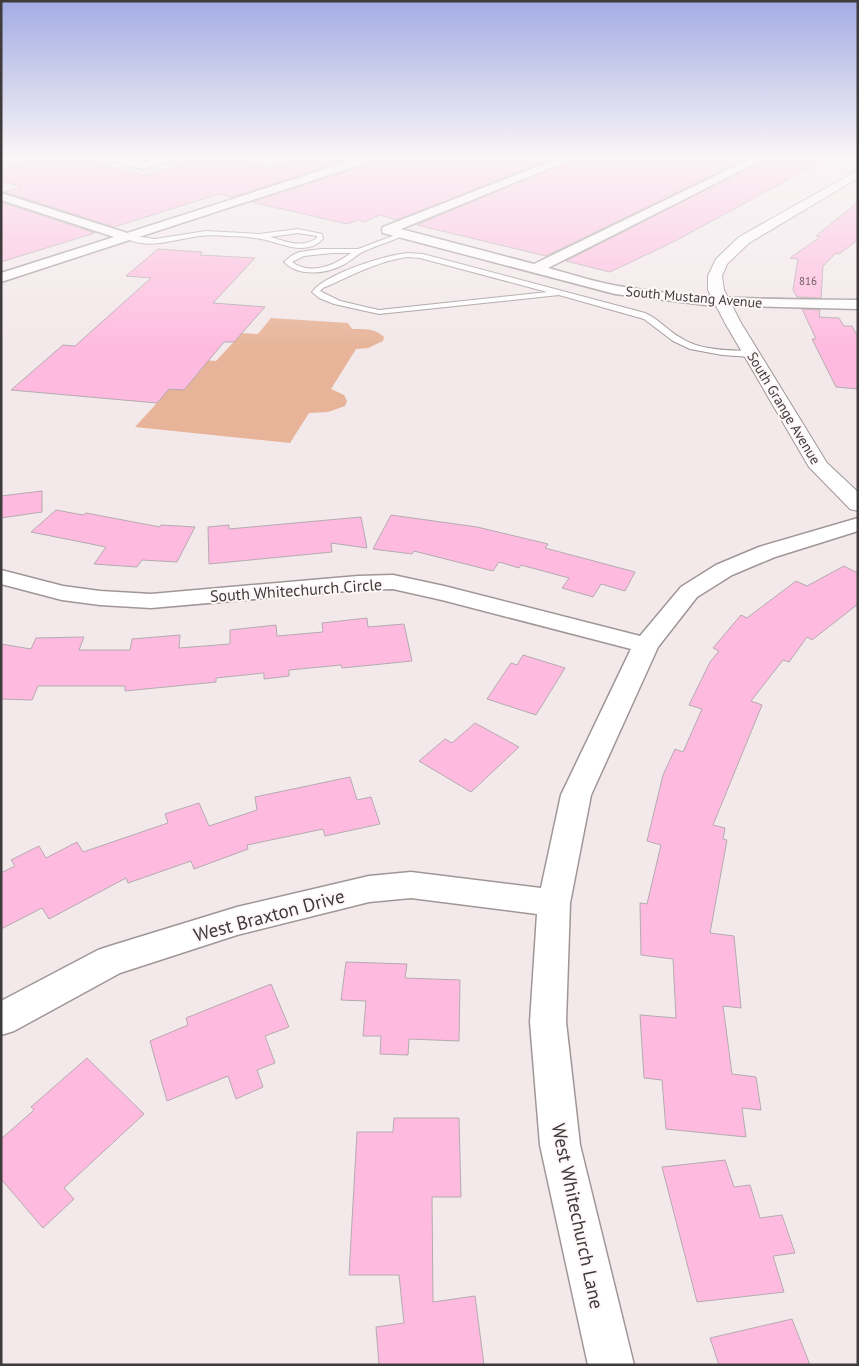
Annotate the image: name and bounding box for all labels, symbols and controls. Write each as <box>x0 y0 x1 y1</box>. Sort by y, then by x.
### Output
house number: 816 <box>799 274 817 288</box>
street label: South Mustang Avenue <box>625 282 763 312</box>
street label: South Grange Avenue <box>743 348 825 468</box>
street label: South Whitechurch Circle <box>209 574 383 606</box>
street label: West Braxton Drive <box>191 883 347 947</box>
street label: West Whitechurch Lane <box>547 1121 609 1311</box>

